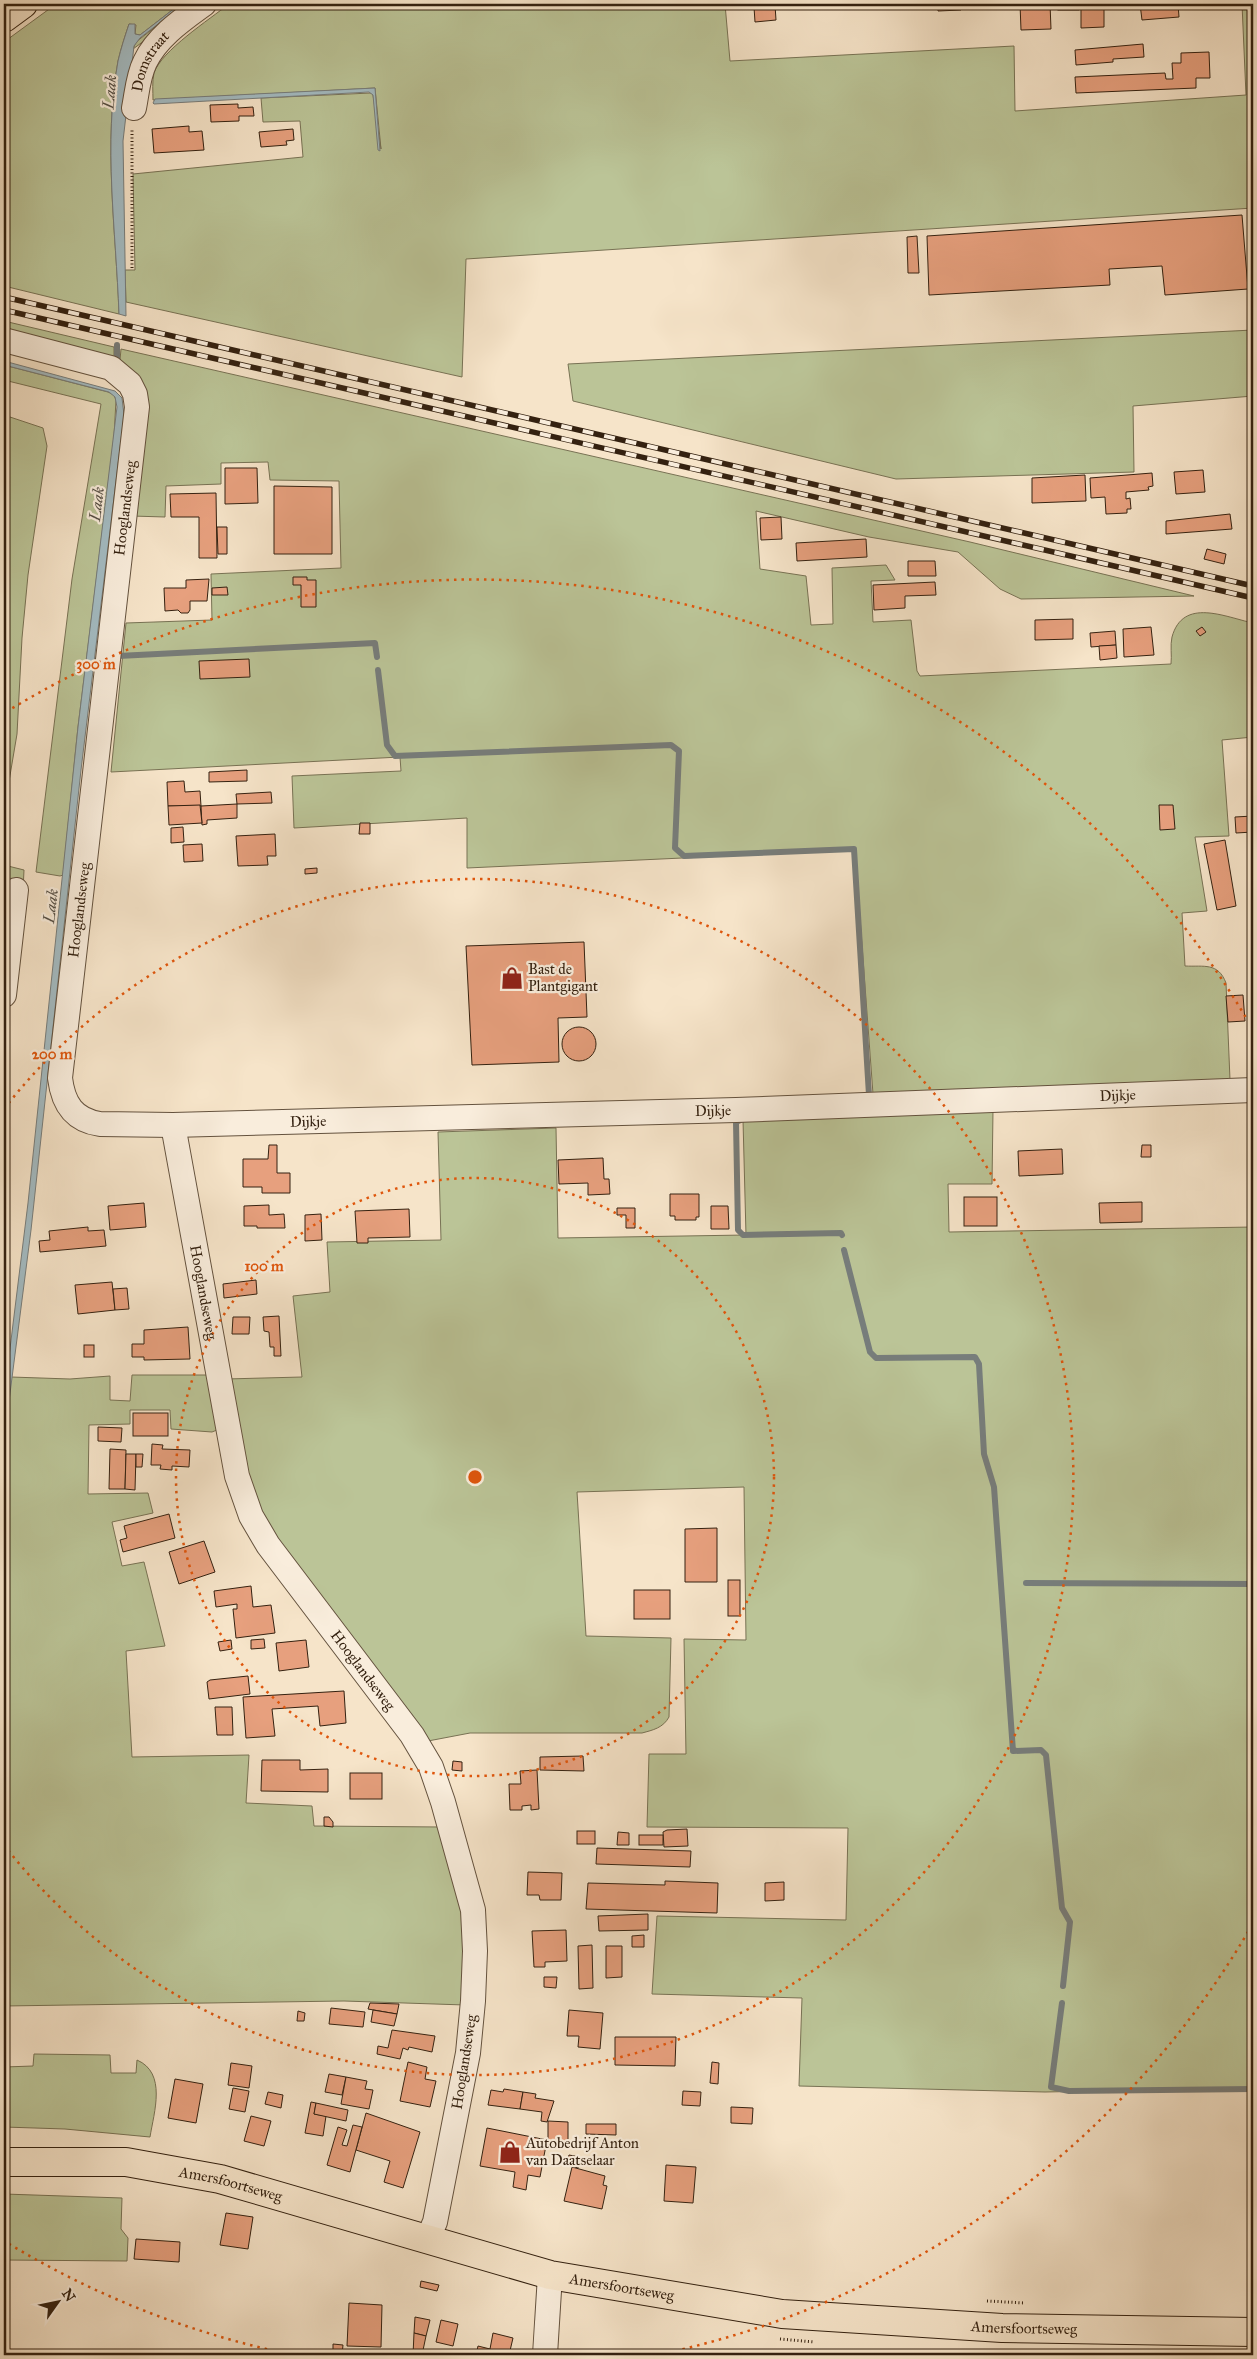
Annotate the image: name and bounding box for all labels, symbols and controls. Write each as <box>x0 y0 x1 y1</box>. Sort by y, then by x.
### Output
street label: Domstraat <box>128 27 173 93</box>
water label: Laak <box>98 74 120 111</box>
street label: Hooglandseweg <box>110 458 140 557</box>
water label: Laak <box>85 486 108 523</box>
text: 300 m <box>76 655 116 674</box>
street label: Hooglandseweg <box>64 860 94 959</box>
water label: Laak <box>39 888 62 925</box>
place label: Bast de Plantgigant <box>528 960 599 995</box>
shop icon: Bast de Plantgigant <box>499 965 525 991</box>
text: 200 m <box>32 1045 73 1063</box>
street label: Dijkje <box>1099 1086 1136 1105</box>
street label: Dijkje <box>695 1101 731 1120</box>
street label: Dijkje <box>290 1112 327 1131</box>
street label: Hooglandseweg <box>186 1243 221 1342</box>
text: 100 m <box>244 1257 284 1275</box>
centre of rings <box>466 1468 484 1486</box>
street label: Hooglandseweg <box>327 1627 400 1715</box>
street label: Hooglandseweg <box>448 2012 481 2111</box>
place label: Autobedrijf Anton van Daatselaar <box>525 2134 639 2169</box>
shop icon: Autobedrijf Anton van Daatselaar <box>497 2139 523 2165</box>
street label: Amersfoortseweg <box>177 2163 285 2206</box>
street label: Amersfoortseweg <box>567 2269 677 2305</box>
north arrow <box>32 2276 82 2326</box>
text: N <box>58 2286 79 2305</box>
street label: Amersfoortseweg <box>970 2317 1078 2338</box>

